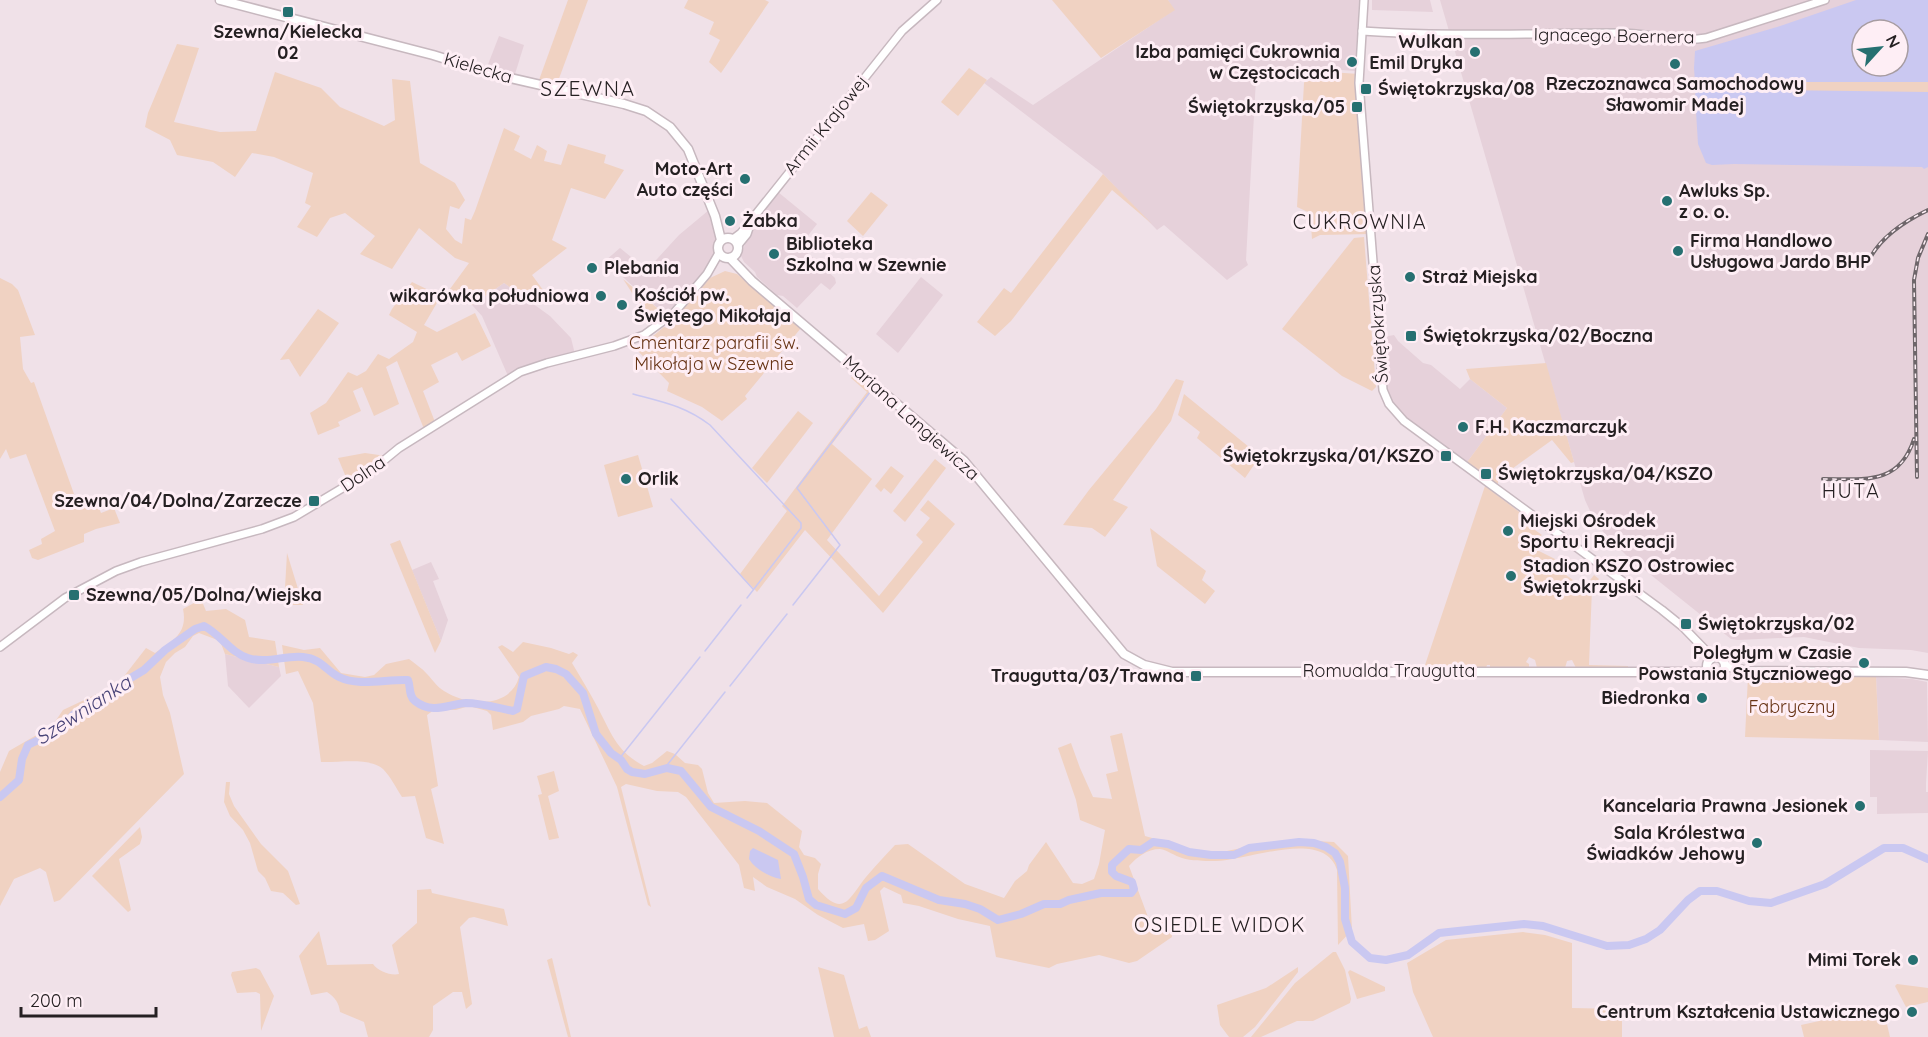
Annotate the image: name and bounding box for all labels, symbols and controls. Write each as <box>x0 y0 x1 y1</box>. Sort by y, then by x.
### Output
marker: Szewna/Kielecka 02 <box>281 5 295 19</box>
north arrow <box>1850 18 1910 78</box>
place label: Szewna/Kielecka 02 <box>214 20 362 64</box>
street label: Ignacego Boernera <box>1533 23 1695 48</box>
place label: Wulkan Emil Dryka <box>1369 30 1463 74</box>
text: N <box>1882 31 1905 51</box>
place label: Izba pamięci Cukrownia w Częstocicach <box>1135 40 1340 84</box>
marker: Wulkan Emil Dryka <box>1468 45 1482 59</box>
street label: Kielecka <box>441 47 515 88</box>
marker: Izba pamięci Cukrownia w Częstocicach <box>1345 55 1359 69</box>
marker: Rzeczoznawca Samochodowy Sławomir Madej <box>1668 57 1682 71</box>
street label: Armii Krajowej <box>778 70 873 179</box>
place label: Rzeczoznawca Samochodowy Sławomir Madej <box>1546 72 1804 116</box>
district label: SZEWNA <box>540 75 636 101</box>
place label: Świętokrzyska/08 <box>1378 77 1535 100</box>
marker: Świętokrzyska/08 <box>1359 82 1373 96</box>
place label: Świętokrzyska/05 <box>1188 95 1345 118</box>
marker: Świętokrzyska/05 <box>1350 100 1364 114</box>
place label: Moto-Art Auto części <box>637 157 733 201</box>
marker: Moto-Art Auto części <box>738 172 752 186</box>
place label: Awluks Sp. z o. o. <box>1679 179 1770 223</box>
marker: Awluks Sp. z o. o. <box>1660 194 1674 208</box>
place label: Żabka <box>742 209 798 232</box>
district label: CUKROWNIA <box>1293 209 1427 234</box>
marker: Żabka <box>723 214 737 228</box>
place label: Firma Handlowo Usługowa Jardo BHP <box>1690 229 1871 273</box>
place label: Biblioteka Szkolna w Szewnie <box>786 232 947 276</box>
marker: Firma Handlowo Usługowa Jardo BHP <box>1671 244 1685 258</box>
marker: Biblioteka Szkolna w Szewnie <box>767 247 781 261</box>
place label: Plebania <box>604 256 679 279</box>
marker: Plebania <box>585 261 599 275</box>
street label: Świętokrzyska <box>1362 264 1393 384</box>
place label: Straż Miejska <box>1422 265 1537 288</box>
marker: Straż Miejska <box>1403 270 1417 284</box>
place label: Kościół pw. Świętego Mikołaja <box>634 283 791 327</box>
place label: wikarówka południowa <box>389 284 589 307</box>
marker: wikarówka południowa <box>594 289 608 303</box>
marker: Kościół pw. Świętego Mikołaja <box>615 298 629 312</box>
place label: Świętokrzyska/02/Boczna <box>1423 324 1653 347</box>
marker: Świętokrzyska/02/Boczna <box>1404 329 1418 343</box>
park label: Cmentarz parafii św. Mikołaja w Szewnie <box>629 331 799 375</box>
street label: Mariana Langiewicza <box>838 350 984 485</box>
place label: F.H. Kaczmarczyk <box>1475 415 1627 438</box>
marker: F.H. Kaczmarczyk <box>1456 420 1470 434</box>
place label: Świętokrzyska/01/KSZO <box>1223 444 1434 467</box>
marker: Świętokrzyska/01/KSZO <box>1439 449 1453 463</box>
street label: Dolna <box>336 450 390 497</box>
place label: Świętokrzyska/04/KSZO <box>1498 462 1713 485</box>
place label: Orlik <box>638 467 679 490</box>
marker: Świętokrzyska/04/KSZO <box>1479 467 1493 481</box>
marker: Orlik <box>619 472 633 486</box>
district label: HUTA <box>1822 478 1880 503</box>
place label: Szewna/04/Dolna/Zarzecze <box>54 489 302 512</box>
marker: Szewna/04/Dolna/Zarzecze <box>307 494 321 508</box>
place label: Miejski Ośrodek Sportu i Rekreacji <box>1520 509 1674 553</box>
marker: Miejski Ośrodek Sportu i Rekreacji <box>1501 524 1515 538</box>
place label: Stadion KSZO Ostrowiec Świętokrzyski <box>1523 554 1734 598</box>
marker: Stadion KSZO Ostrowiec Świętokrzyski <box>1504 569 1518 583</box>
place label: Szewna/05/Dolna/Wiejska <box>86 583 322 606</box>
marker: Szewna/05/Dolna/Wiejska <box>67 588 81 602</box>
place label: Świętokrzyska/02 <box>1698 612 1855 635</box>
marker: Świętokrzyska/02 <box>1679 617 1693 631</box>
place label: Poległym w Czasie Powstania Styczniowego <box>1638 641 1852 685</box>
marker: Poległym w Czasie Powstania Styczniowego <box>1857 656 1871 670</box>
street label: Romualda Traugutta <box>1303 659 1475 682</box>
place label: Traugutta/03/Trawna <box>991 664 1184 687</box>
water label: Szewnianka <box>30 668 137 750</box>
marker: Traugutta/03/Trawna <box>1189 669 1203 683</box>
place label: Biedronka <box>1601 686 1690 709</box>
marker: Biedronka <box>1695 691 1709 705</box>
park label: Fabryczny <box>1748 695 1836 718</box>
place label: Kancelaria Prawna Jesionek <box>1603 794 1848 817</box>
marker: Kancelaria Prawna Jesionek <box>1853 799 1867 813</box>
place label: Sala Królestwa Świadków Jehowy <box>1587 821 1745 865</box>
marker: Sala Królestwa Świadków Jehowy <box>1750 836 1764 850</box>
district label: OSIEDLE WIDOK <box>1134 912 1306 937</box>
place label: Mimi Torek <box>1808 948 1901 971</box>
marker: Mimi Torek <box>1906 953 1920 967</box>
scale bar <box>21 980 156 1018</box>
text: 200 m <box>30 989 83 1012</box>
place label: Centrum Kształcenia Ustawicznego <box>1596 1000 1900 1023</box>
marker: Centrum Kształcenia Ustawicznego <box>1905 1005 1919 1019</box>

